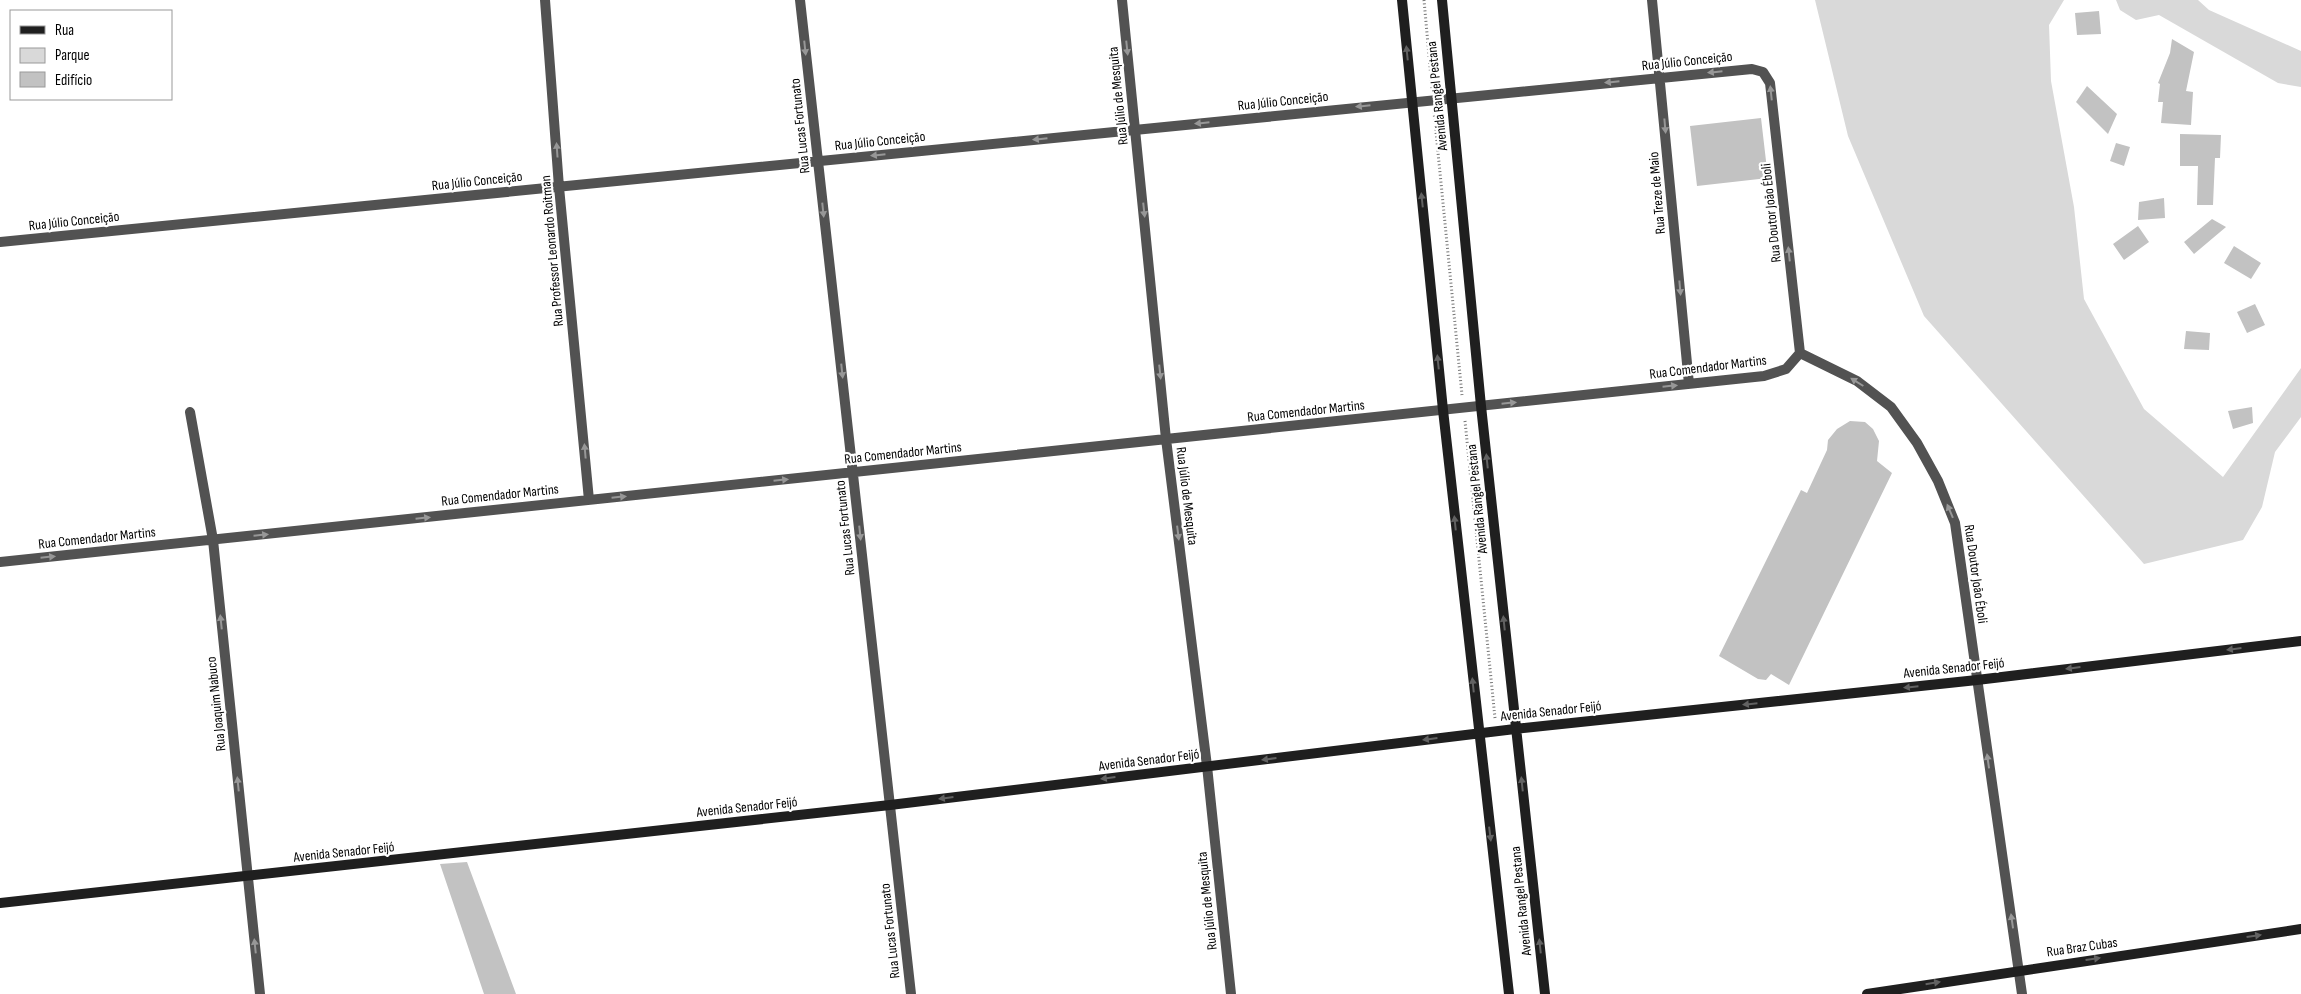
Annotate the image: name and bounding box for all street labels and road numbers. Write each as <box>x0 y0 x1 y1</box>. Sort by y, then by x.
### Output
street label: Avenida Rangel Pestana <box>1423 40 1451 153</box>
street label: Rua Júlio de Mesquita <box>1104 46 1132 146</box>
street label: Rua Júlio Conceição <box>1641 48 1733 74</box>
street label: Rua Lucas Fortunato <box>787 77 813 174</box>
street label: Rua Júlio Conceição <box>1237 88 1329 114</box>
street label: Rua Júlio Conceição <box>834 128 926 154</box>
street label: Rua Treze de Maio <box>1645 151 1669 235</box>
street label: Rua Doutor João Éboli <box>1757 163 1785 263</box>
street label: Rua Júlio Conceição <box>431 168 523 194</box>
street label: Rua Professor Leonardo Roitman <box>537 175 567 327</box>
street label: Rua Júlio Conceição <box>28 208 120 234</box>
street label: Rua Comendador Martins <box>1648 351 1768 383</box>
street label: Rua Comendador Martins <box>1246 396 1366 426</box>
street label: Rua Comendador Martins <box>843 438 963 468</box>
street label: Avenida Rangel Pestana <box>1463 443 1491 556</box>
street label: Rua Júlio de Mesquita <box>1173 446 1201 546</box>
street label: Rua Lucas Fortunato <box>832 479 858 576</box>
street label: Rua Comendador Martins <box>440 480 560 510</box>
street label: Rua Comendador Martins <box>37 523 157 553</box>
street label: Rua Doutor João Éboli <box>1961 523 1991 625</box>
street label: Avenida Senador Feijó <box>1902 654 2005 682</box>
street label: Rua Joaquim Nabuco <box>203 656 229 752</box>
street label: Avenida Senador Feijó <box>1499 697 1602 725</box>
street label: Avenida Senador Feijó <box>1097 745 1201 775</box>
street label: Avenida Senador Feijó <box>695 793 798 821</box>
street label: Avenida Senador Feijó <box>292 838 395 866</box>
street label: Avenida Rangel Pestana <box>1507 845 1535 958</box>
street label: Rua Júlio de Mesquita <box>1193 851 1221 951</box>
street label: Rua Lucas Fortunato <box>877 882 903 979</box>
street label: Rua Braz Cubas <box>2045 934 2119 960</box>

